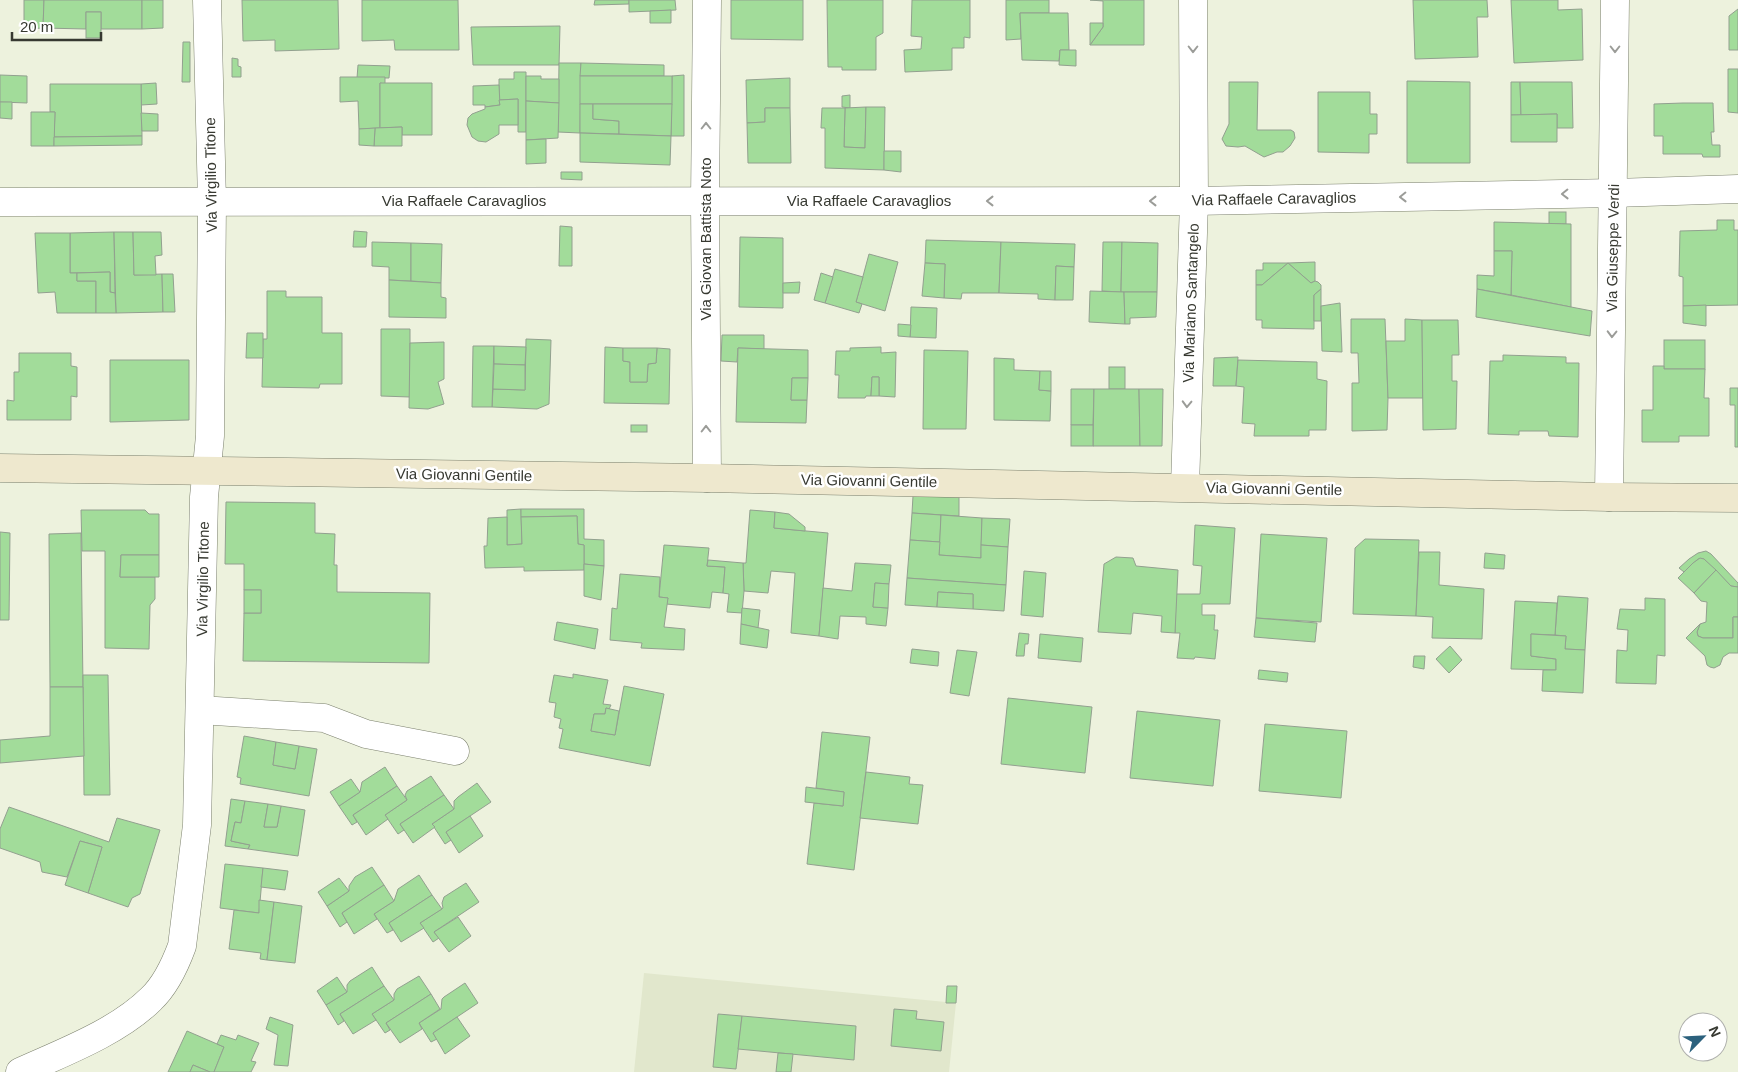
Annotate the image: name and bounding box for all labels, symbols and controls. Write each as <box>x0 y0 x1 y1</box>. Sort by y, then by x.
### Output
scale bar <box>12 10 101 42</box>
text: 20 m <box>20 18 53 35</box>
one-way arrow <box>1188 45 1198 53</box>
one-way arrow <box>1610 45 1620 53</box>
street label: Via Virgilio Titone <box>201 117 220 233</box>
one-way arrow <box>701 122 711 130</box>
street label: Via Giovan Battista Noto <box>697 157 714 321</box>
street label: Via Giuseppe Verdi <box>1603 184 1622 312</box>
street label: Via Raffaele Caravaglios <box>1192 189 1356 208</box>
one-way arrow <box>1561 189 1568 199</box>
street label: Via Raffaele Caravaglios <box>382 192 546 209</box>
street label: Via Raffaele Caravaglios <box>787 192 951 209</box>
one-way arrow <box>1398 192 1406 202</box>
one-way arrow <box>986 196 994 206</box>
one-way arrow <box>1148 196 1156 206</box>
street label: Via Mariano Santangelo <box>1179 223 1202 383</box>
one-way arrow <box>1607 330 1617 338</box>
one-way arrow <box>1182 400 1193 408</box>
one-way arrow <box>701 425 711 432</box>
street label: Via Giovanni Gentile <box>396 465 532 484</box>
street label: Via Giovanni Gentile <box>801 471 937 490</box>
street label: Via Giovanni Gentile <box>1206 479 1342 498</box>
street label: Via Virgilio Titone <box>193 521 212 637</box>
north arrow <box>1678 1012 1728 1062</box>
text: N <box>1706 1024 1724 1040</box>

